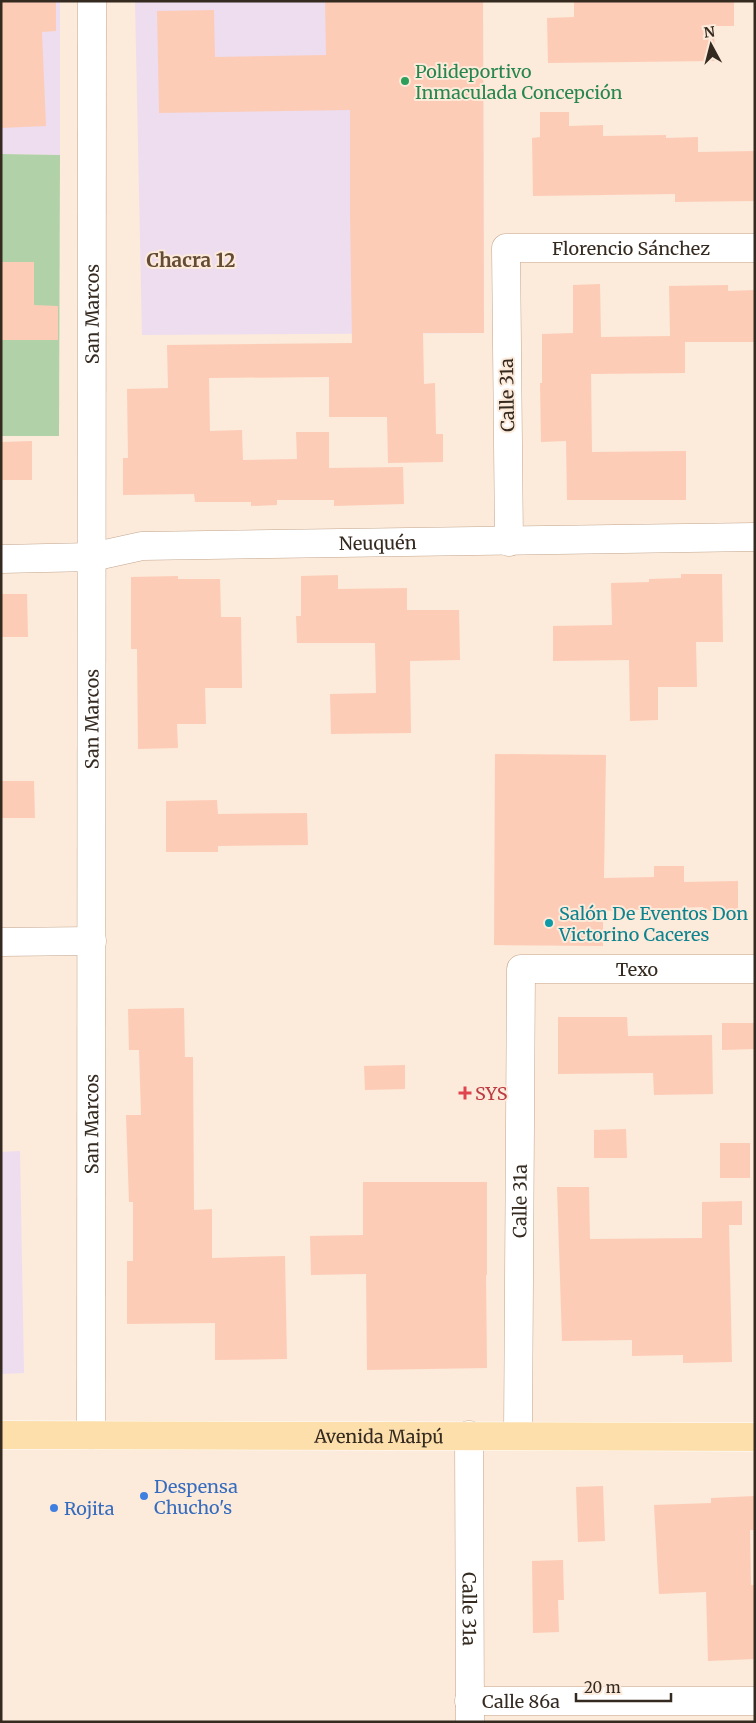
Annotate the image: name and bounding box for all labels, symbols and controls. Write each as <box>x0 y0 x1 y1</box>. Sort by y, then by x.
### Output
north arrow <box>686 20 736 70</box>
text: N <box>703 22 716 42</box>
place label: Polideportivo Inmaculada Concepción <box>415 60 623 104</box>
marker: Polideportivo Inmaculada Concepción <box>399 75 411 87</box>
street label: Florencio Sánchez <box>552 237 710 260</box>
district label: Chacra 12 <box>146 248 236 272</box>
street label: San Marcos <box>80 264 103 364</box>
street label: Calle 31a <box>495 358 519 432</box>
street label: Neuquén <box>339 530 417 555</box>
street label: San Marcos <box>80 669 103 769</box>
place label: Salón De Eventos Don Victorino Caceres <box>558 902 748 946</box>
marker: Salón De Eventos Don Victorino Caceres <box>543 917 555 929</box>
street label: Texo <box>616 958 658 981</box>
street label: San Marcos <box>80 1074 103 1174</box>
place label: SYS <box>475 1082 508 1105</box>
marker: SYS <box>459 1087 471 1099</box>
street label: Calle 31a <box>508 1164 531 1238</box>
street label: Avenida Maipú <box>313 1424 444 1448</box>
place label: Despensa Chucho's <box>154 1475 238 1519</box>
marker: Despensa Chucho's <box>138 1490 150 1502</box>
place label: Rojita <box>64 1497 115 1520</box>
marker: Rojita <box>48 1502 60 1514</box>
street label: Calle 31a <box>458 1572 481 1646</box>
scale bar <box>576 1670 671 1702</box>
text: 20 m <box>584 1678 621 1697</box>
street label: Calle 86a <box>482 1690 560 1713</box>

